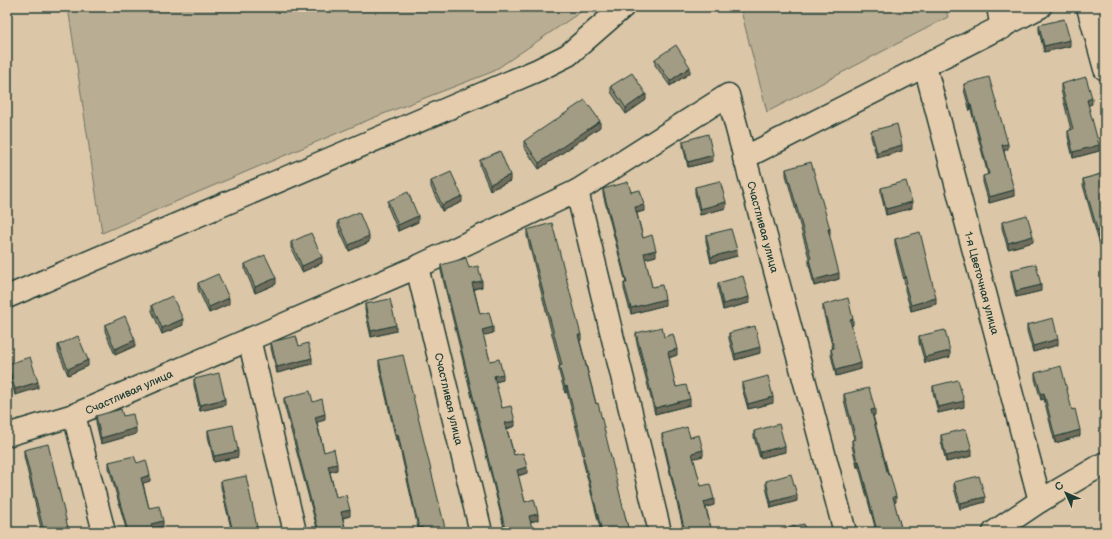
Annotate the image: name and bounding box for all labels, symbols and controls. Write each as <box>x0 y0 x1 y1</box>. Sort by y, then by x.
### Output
street label: Счастливая улица <box>744 180 781 275</box>
street label: 1-я Цветочная улица <box>961 230 1002 337</box>
street label: Счастливая улица <box>432 352 466 447</box>
street label: Счастливая улица <box>83 367 175 418</box>
north arrow <box>1046 473 1086 513</box>
text: С <box>1052 479 1067 494</box>

